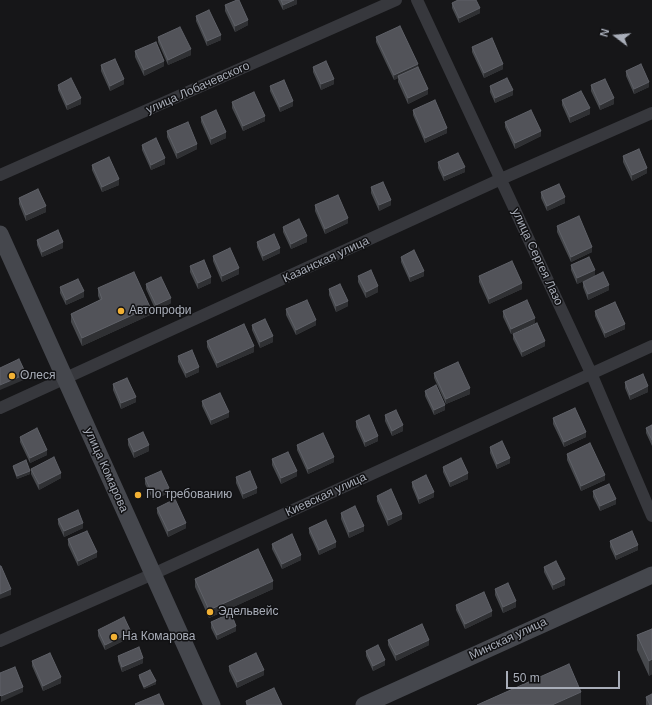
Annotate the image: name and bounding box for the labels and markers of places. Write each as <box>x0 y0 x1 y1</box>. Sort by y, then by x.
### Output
place label: Автопрофи <box>129 304 192 318</box>
marker: Автопрофи <box>116 306 126 316</box>
place label: Олеся <box>20 369 55 383</box>
marker: Олеся <box>7 371 17 381</box>
place label: По требованию <box>146 488 232 502</box>
marker: По требованию <box>133 490 143 500</box>
place label: Эдельвейс <box>218 605 278 619</box>
marker: Эдельвейс <box>205 607 215 617</box>
place label: На Комарова <box>122 630 196 644</box>
marker: На Комарова <box>109 632 119 642</box>

